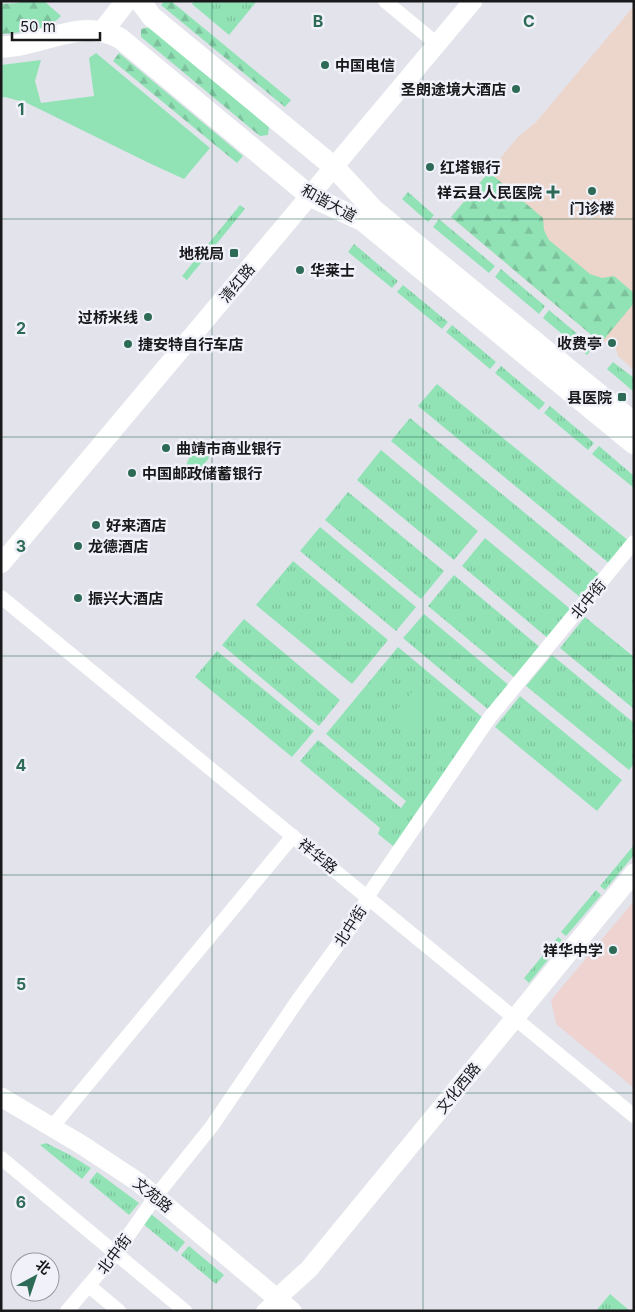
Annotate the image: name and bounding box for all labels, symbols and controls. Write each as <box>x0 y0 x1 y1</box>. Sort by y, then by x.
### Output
scale bar <box>12 10 100 42</box>
text: B <box>313 11 323 31</box>
text: C <box>523 11 535 31</box>
text: 50 m <box>20 17 56 36</box>
place label: 中国电信 <box>335 56 395 75</box>
marker: 中国电信 <box>319 59 331 71</box>
place label: 圣朗途境大酒店 <box>401 80 506 99</box>
marker: 圣朗途境大酒店 <box>510 83 522 95</box>
text: 1 <box>18 99 24 119</box>
place label: 红塔银行 <box>440 158 500 177</box>
marker: 红塔银行 <box>424 161 436 173</box>
street label: 和谐大道 <box>298 180 360 226</box>
place label: 祥云县人民医院 <box>437 183 542 202</box>
marker: 祥云县人民医院 <box>546 185 560 199</box>
marker: 门诊楼 <box>586 185 598 197</box>
place label: 门诊楼 <box>569 199 615 218</box>
place label: 地税局 <box>179 244 224 263</box>
marker: 地税局 <box>228 247 240 259</box>
street label: 清红路 <box>215 260 259 306</box>
place label: 华莱士 <box>310 261 355 280</box>
marker: 华莱士 <box>294 264 306 276</box>
place label: 过桥米线 <box>78 308 138 327</box>
marker: 过桥米线 <box>142 311 154 323</box>
text: 2 <box>16 318 26 338</box>
place label: 收费亭 <box>557 334 602 353</box>
place label: 捷安特自行车店 <box>138 335 243 354</box>
marker: 收费亭 <box>606 337 618 349</box>
marker: 捷安特自行车店 <box>122 338 134 350</box>
place label: 县医院 <box>567 388 612 407</box>
marker: 县医院 <box>616 391 628 403</box>
place label: 曲靖市商业银行 <box>176 439 281 458</box>
marker: 曲靖市商业银行 <box>160 442 172 454</box>
place label: 中国邮政储蓄银行 <box>142 464 262 483</box>
marker: 中国邮政储蓄银行 <box>126 467 138 479</box>
place label: 好来酒店 <box>106 516 166 535</box>
marker: 好来酒店 <box>90 519 102 531</box>
text: 3 <box>16 536 26 556</box>
place label: 龙德酒店 <box>88 537 148 556</box>
marker: 龙德酒店 <box>72 540 84 552</box>
street label: 北中街 <box>566 576 610 622</box>
place label: 振兴大酒店 <box>88 589 163 608</box>
marker: 振兴大酒店 <box>72 592 84 604</box>
text: 4 <box>16 755 27 775</box>
street label: 祥华路 <box>295 834 341 878</box>
street label: 北中街 <box>330 902 370 950</box>
place label: 祥华中学 <box>543 941 603 960</box>
marker: 祥华中学 <box>607 944 619 956</box>
text: 5 <box>16 974 26 994</box>
street label: 文化西路 <box>432 1059 484 1117</box>
street label: 文苑路 <box>130 1173 176 1217</box>
text: 6 <box>16 1192 26 1212</box>
street label: 北中街 <box>93 1230 135 1278</box>
north arrow <box>10 1252 60 1302</box>
text: 北 <box>33 1256 55 1278</box>

